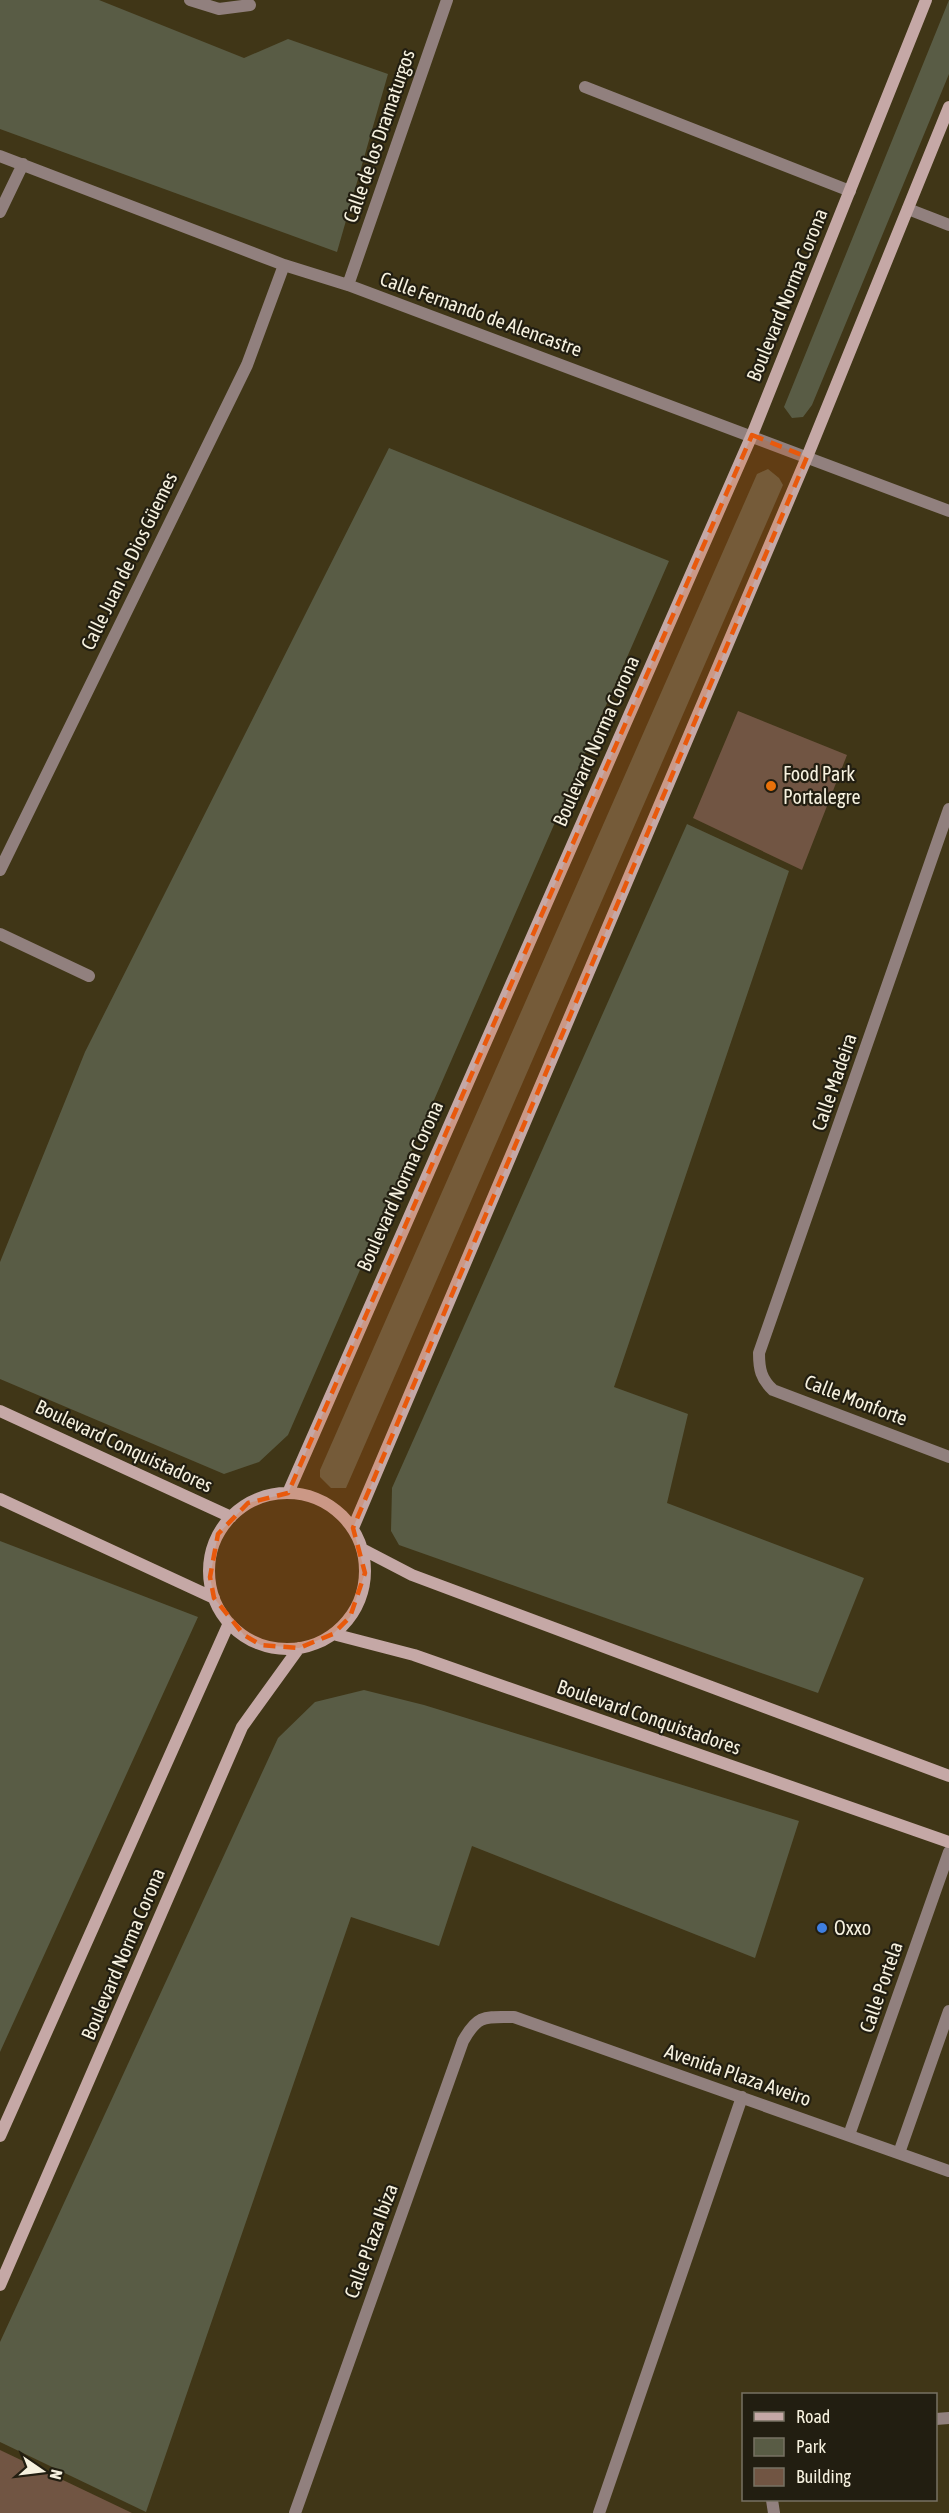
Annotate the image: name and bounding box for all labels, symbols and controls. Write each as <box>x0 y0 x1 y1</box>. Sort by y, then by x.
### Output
street label: Calle de los Dramaturgos <box>338 46 419 225</box>
street label: Boulevard Norma Corona <box>741 205 832 385</box>
street label: Calle Fernando de Alencastre <box>377 266 585 361</box>
street label: Calle Juan de Dios Güemes <box>76 468 182 653</box>
street label: Boulevard Norma Corona <box>548 652 644 830</box>
place label: Food Park Portalegre <box>783 762 861 808</box>
marker: Food Park Portalegre <box>764 779 778 793</box>
street label: Calle Madeira <box>806 1030 861 1133</box>
street label: Boulevard Norma Corona <box>352 1097 448 1275</box>
street label: Calle Monforte <box>802 1369 911 1430</box>
street label: Boulevard Conquistadores <box>32 1394 216 1497</box>
street label: Boulevard Conquistadores <box>554 1674 744 1759</box>
street label: Boulevard Norma Corona <box>76 1865 169 2043</box>
place label: Oxxo <box>834 1916 871 1939</box>
marker: Oxxo <box>815 1921 829 1935</box>
street label: Calle Portela <box>854 1938 907 2035</box>
street label: Avenida Plaza Aveiro <box>662 2039 814 2110</box>
street label: Calle Plaza Ibiza <box>339 2181 402 2301</box>
legend <box>742 2393 937 2501</box>
text: Road <box>796 2406 830 2427</box>
text: Park <box>796 2436 826 2457</box>
north arrow <box>12 2441 72 2501</box>
text: Building <box>796 2466 851 2487</box>
text: N <box>47 2468 66 2481</box>

